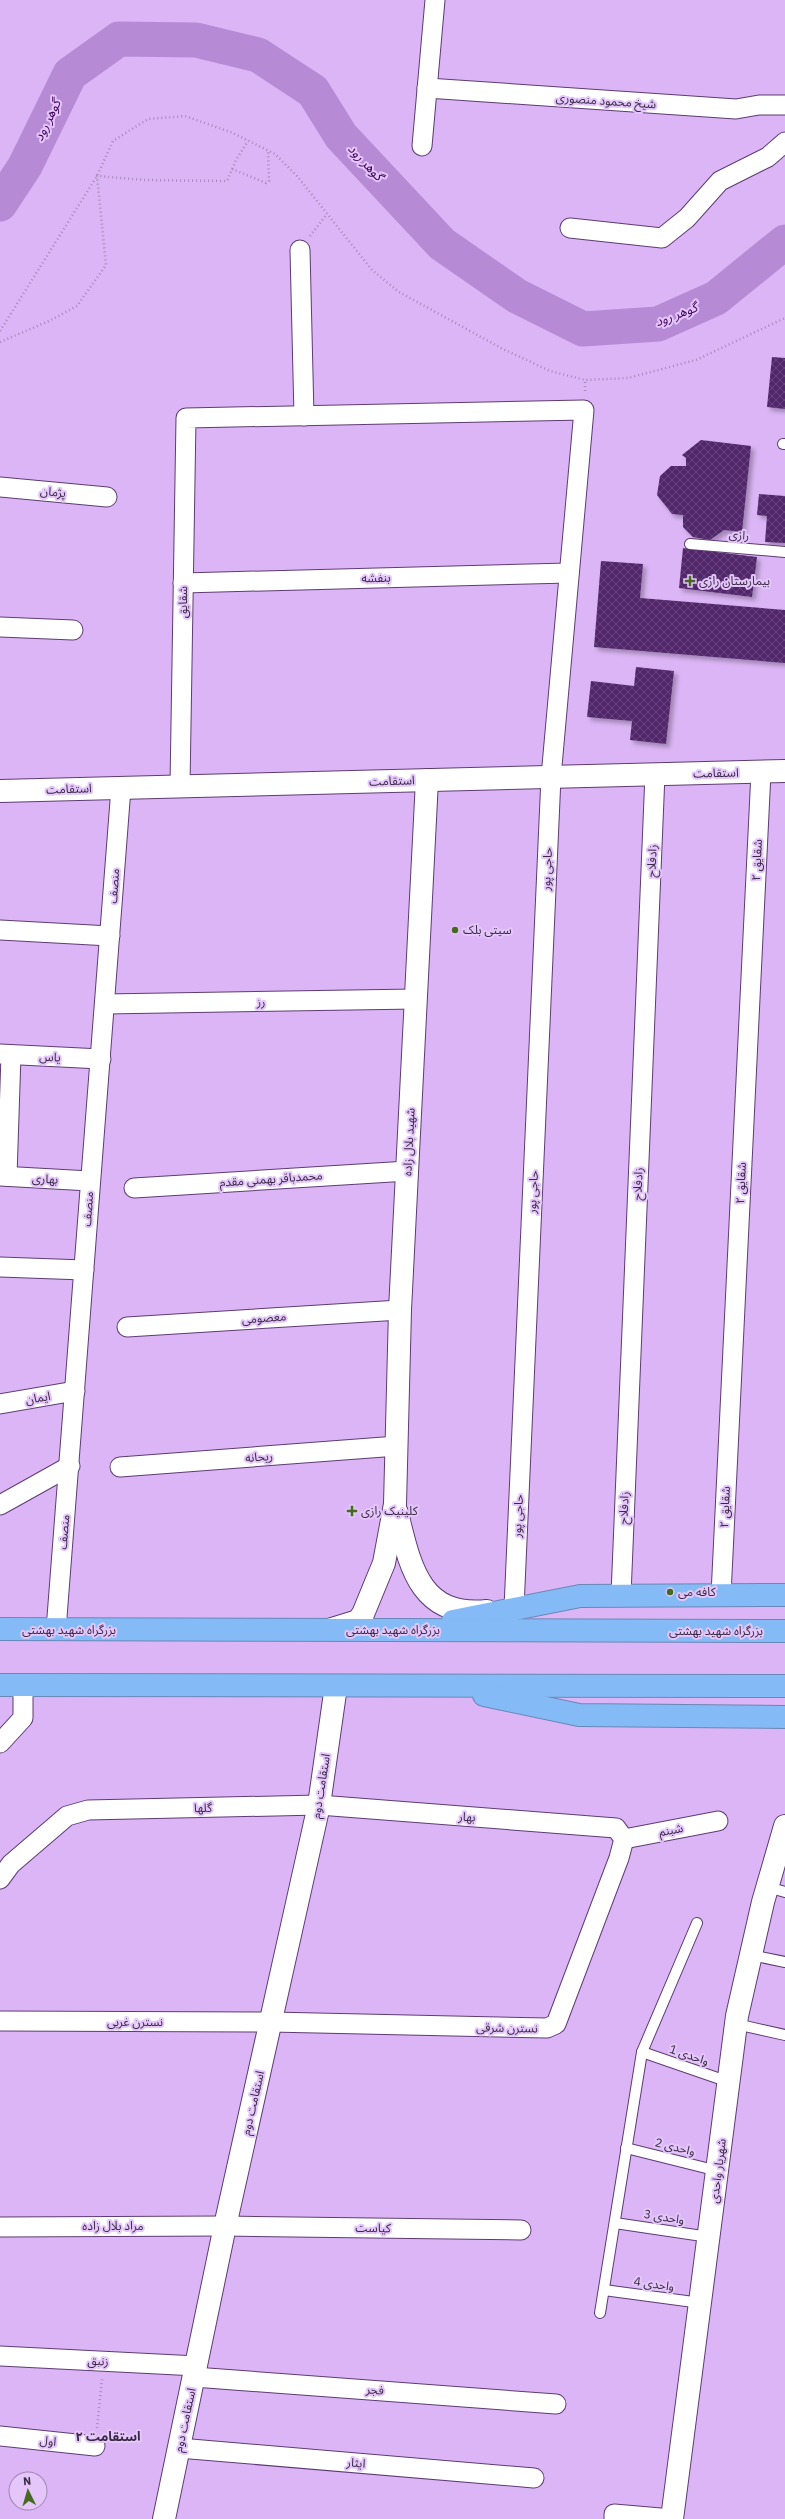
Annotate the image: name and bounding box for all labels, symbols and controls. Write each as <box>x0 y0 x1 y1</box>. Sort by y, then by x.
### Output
street label: شیخ محمود منصوری <box>555 90 657 113</box>
water label: گوهر رود <box>30 94 66 144</box>
water label: گوهر رود <box>344 140 389 186</box>
water label: گوهر رود <box>653 298 702 330</box>
street label: پژمان <box>39 483 67 501</box>
street label: رازی <box>728 526 750 543</box>
street label: بنفشه <box>361 570 391 585</box>
place label: بیمارستان رازی <box>699 573 770 588</box>
marker: بیمارستان رازی <box>684 575 696 587</box>
street label: شقایق <box>175 586 191 618</box>
street label: استقامت <box>693 765 739 780</box>
street label: استقامت <box>369 772 415 789</box>
street label: استقامت <box>46 780 92 797</box>
street label: شقایق ۲ <box>748 839 766 881</box>
street label: زادفلاح <box>643 844 662 878</box>
street label: حاجی پور <box>538 847 556 892</box>
street label: منصف <box>105 868 122 904</box>
place label: سیتی بلک <box>463 922 512 937</box>
marker: سیتی بلک <box>450 925 460 935</box>
street label: رز <box>255 994 266 1009</box>
street label: یاس <box>39 1048 61 1065</box>
street label: شهید بلال زاده <box>399 1107 418 1176</box>
street label: شقایق ۲ <box>732 1162 750 1204</box>
street label: محمدباقر بهمنی مقدم <box>219 1167 323 1192</box>
street label: زادفلاح <box>629 1167 648 1201</box>
street label: بهاری <box>31 1170 59 1187</box>
street label: حاجی پور <box>524 1170 542 1215</box>
street label: منصف <box>79 1191 96 1227</box>
street label: معصومی <box>241 1308 287 1327</box>
street label: ایمان <box>24 1388 52 1407</box>
street label: ریحانه <box>245 1448 273 1465</box>
street label: شقایق ۲ <box>716 1486 734 1528</box>
street label: زادفلاح <box>615 1491 634 1525</box>
street label: حاجی پور <box>509 1494 527 1539</box>
place label: کلینیک رازی <box>361 1503 419 1518</box>
marker: کلینیک رازی <box>346 1505 358 1517</box>
street label: منصف <box>55 1514 72 1550</box>
place label: کافه می <box>678 1584 717 1599</box>
marker: کافه می <box>665 1587 675 1597</box>
street label: بزرگراه شهید بهشتی <box>22 1622 116 1637</box>
street label: بزرگراه شهید بهشتی <box>346 1622 440 1637</box>
street label: بزرگراه شهید بهشتی <box>669 1623 763 1638</box>
street label: استقامت دوم <box>308 1752 335 1820</box>
street label: گلها <box>194 1800 213 1815</box>
street label: بهار <box>457 1808 476 1825</box>
street label: شبنم <box>658 1820 685 1841</box>
street label: نسترن غربی <box>107 2014 163 2029</box>
street label: نسترن شرقی <box>476 2019 538 2036</box>
street label: واحدی 1 <box>667 2041 711 2068</box>
street label: استقامت دوم <box>238 2069 269 2137</box>
street label: واحدی 2 <box>653 2134 697 2159</box>
street label: شهریار واحدی <box>706 2138 729 2204</box>
street label: واحدی 3 <box>643 2206 685 2227</box>
street label: مراد بلال زاده <box>82 2218 144 2233</box>
street label: کیاست <box>355 2220 392 2235</box>
street label: واحدی 4 <box>633 2273 675 2294</box>
street label: زنبق <box>87 2352 109 2370</box>
street label: فجر <box>365 2381 384 2398</box>
street label: استقامت دوم <box>170 2386 201 2454</box>
district label: استقامت ۲ <box>75 2428 141 2445</box>
street label: اول <box>39 2432 57 2449</box>
street label: ایثار <box>345 2454 366 2471</box>
north arrow <box>8 2471 48 2511</box>
text: N <box>23 2474 32 2488</box>

